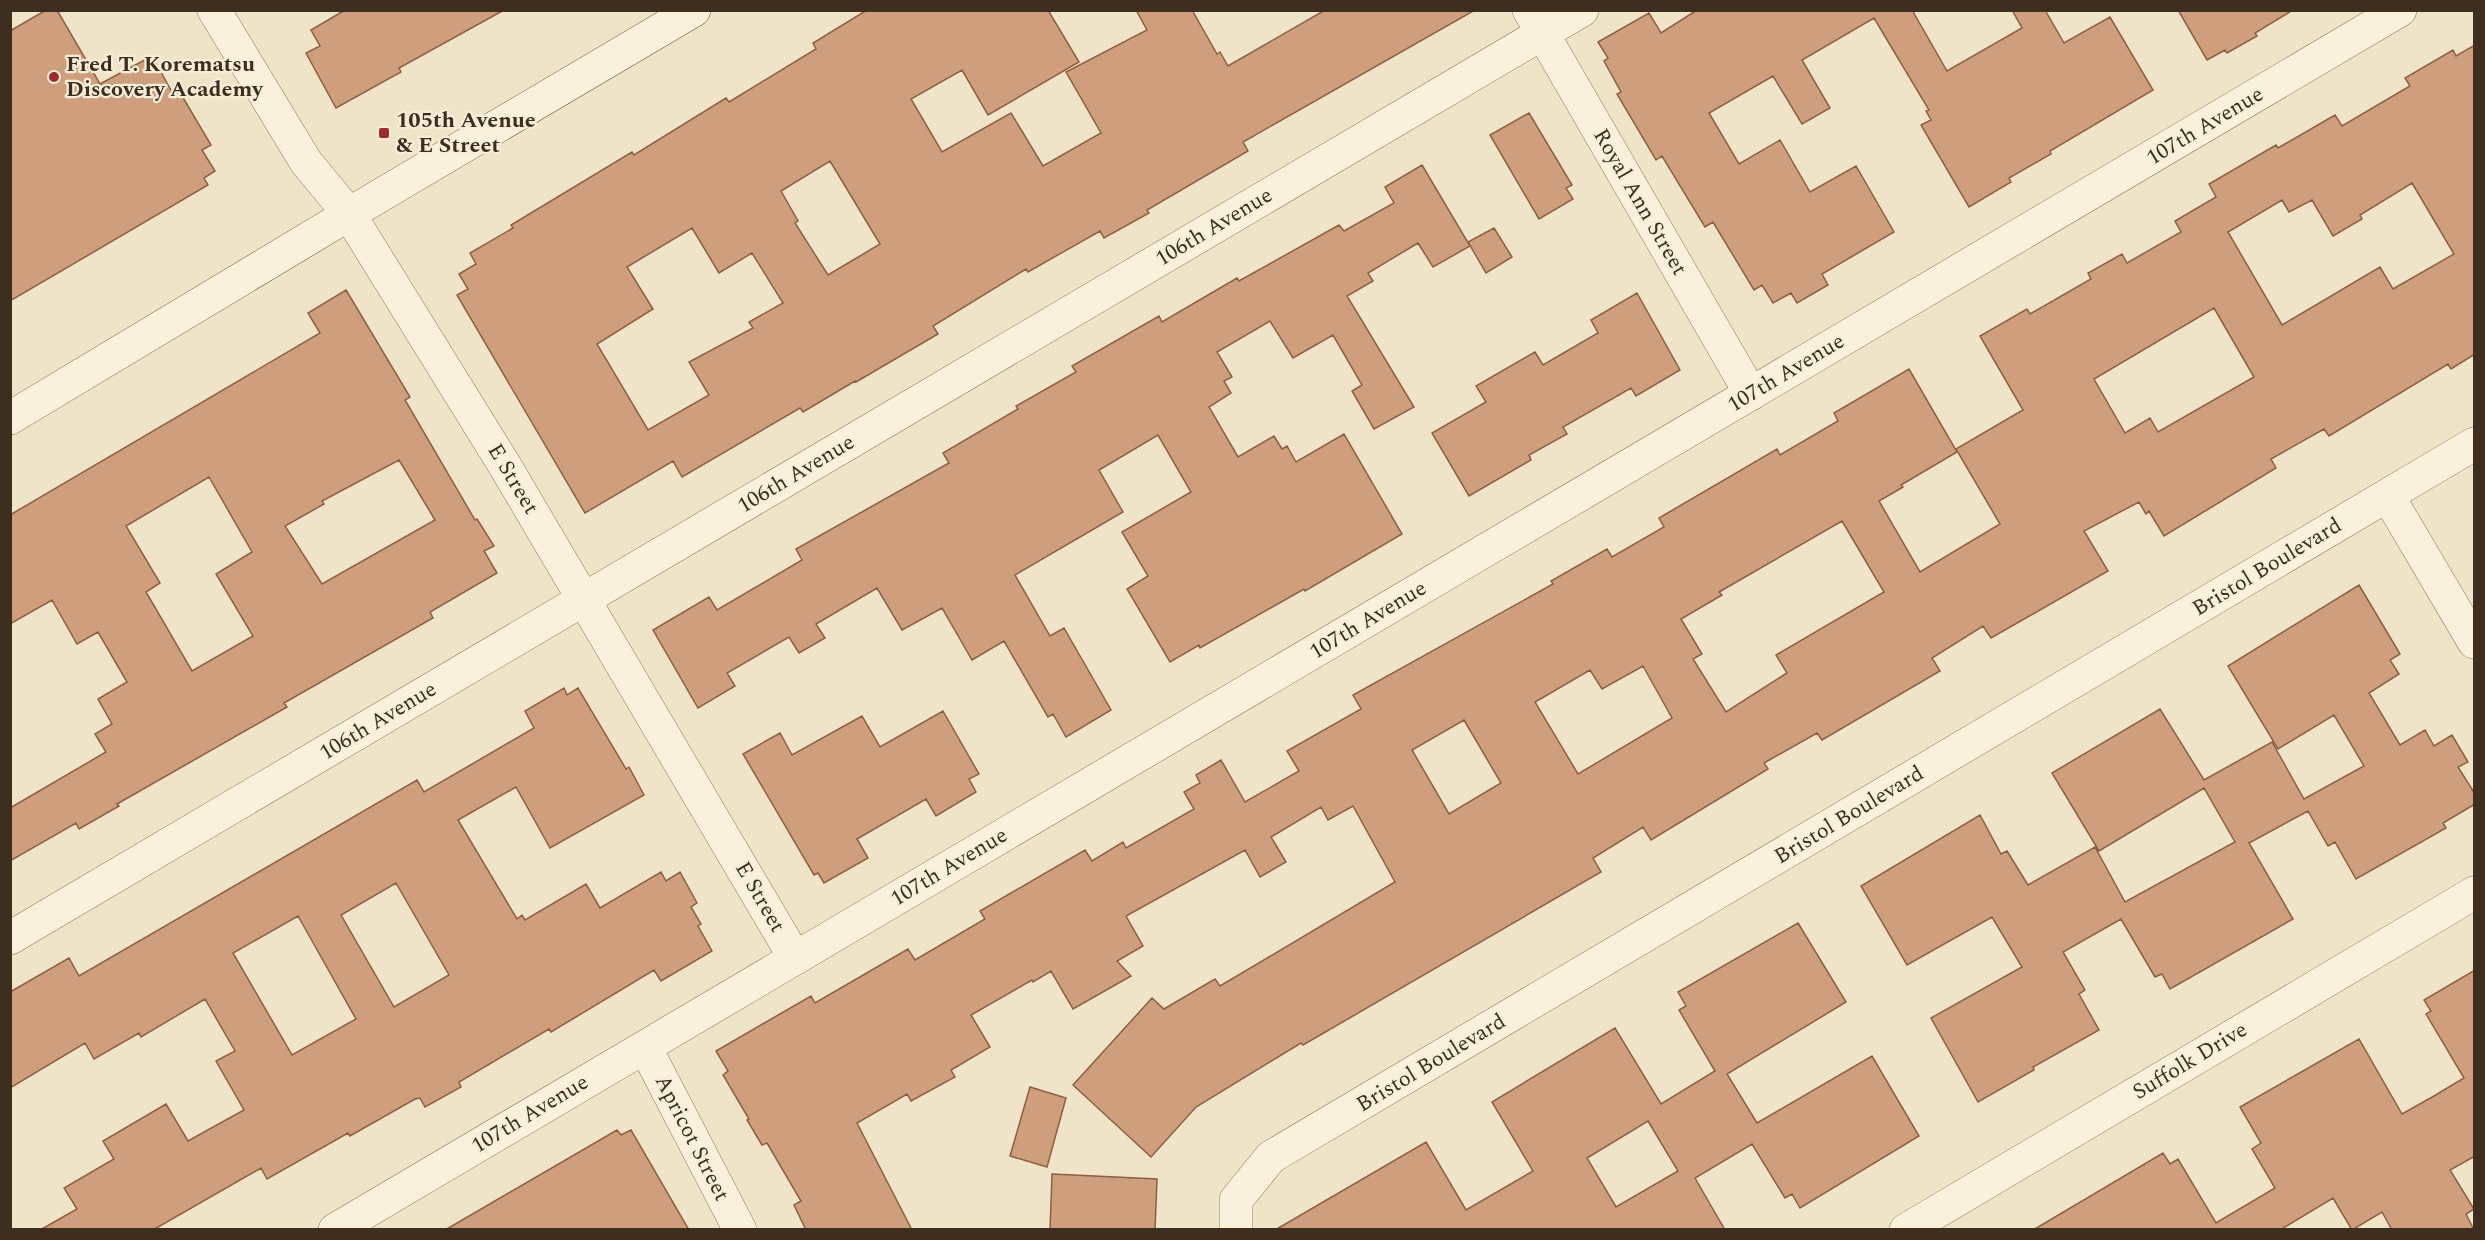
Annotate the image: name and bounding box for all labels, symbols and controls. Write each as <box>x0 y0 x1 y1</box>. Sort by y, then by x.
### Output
place label: Fred T. Korematsu Discovery Academy <box>66 48 264 106</box>
marker: Fred T. Korematsu Discovery Academy <box>47 70 61 84</box>
street label: 107th Avenue <box>2140 78 2270 174</box>
place label: 105th Avenue & E Street <box>396 104 536 162</box>
street label: Royal Ann Street <box>1584 122 1696 282</box>
marker: 105th Avenue & E Street <box>377 126 391 140</box>
street label: 106th Avenue <box>1149 179 1279 275</box>
street label: 107th Avenue <box>1721 325 1851 421</box>
street label: 106th Avenue <box>731 426 861 522</box>
street label: E Street <box>479 437 547 521</box>
street label: Bristol Boulevard <box>2186 509 2348 625</box>
street label: 107th Avenue <box>1303 572 1433 668</box>
street label: 106th Avenue <box>313 673 443 769</box>
street label: Bristol Boulevard <box>1768 757 1930 873</box>
street label: 107th Avenue <box>884 819 1014 915</box>
street label: E Street <box>726 855 794 939</box>
street label: Bristol Boulevard <box>1350 1005 1512 1121</box>
street label: Suffolk Drive <box>2126 1014 2254 1108</box>
street label: 107th Avenue <box>465 1066 595 1162</box>
street label: Apricot Street <box>646 1069 738 1207</box>

